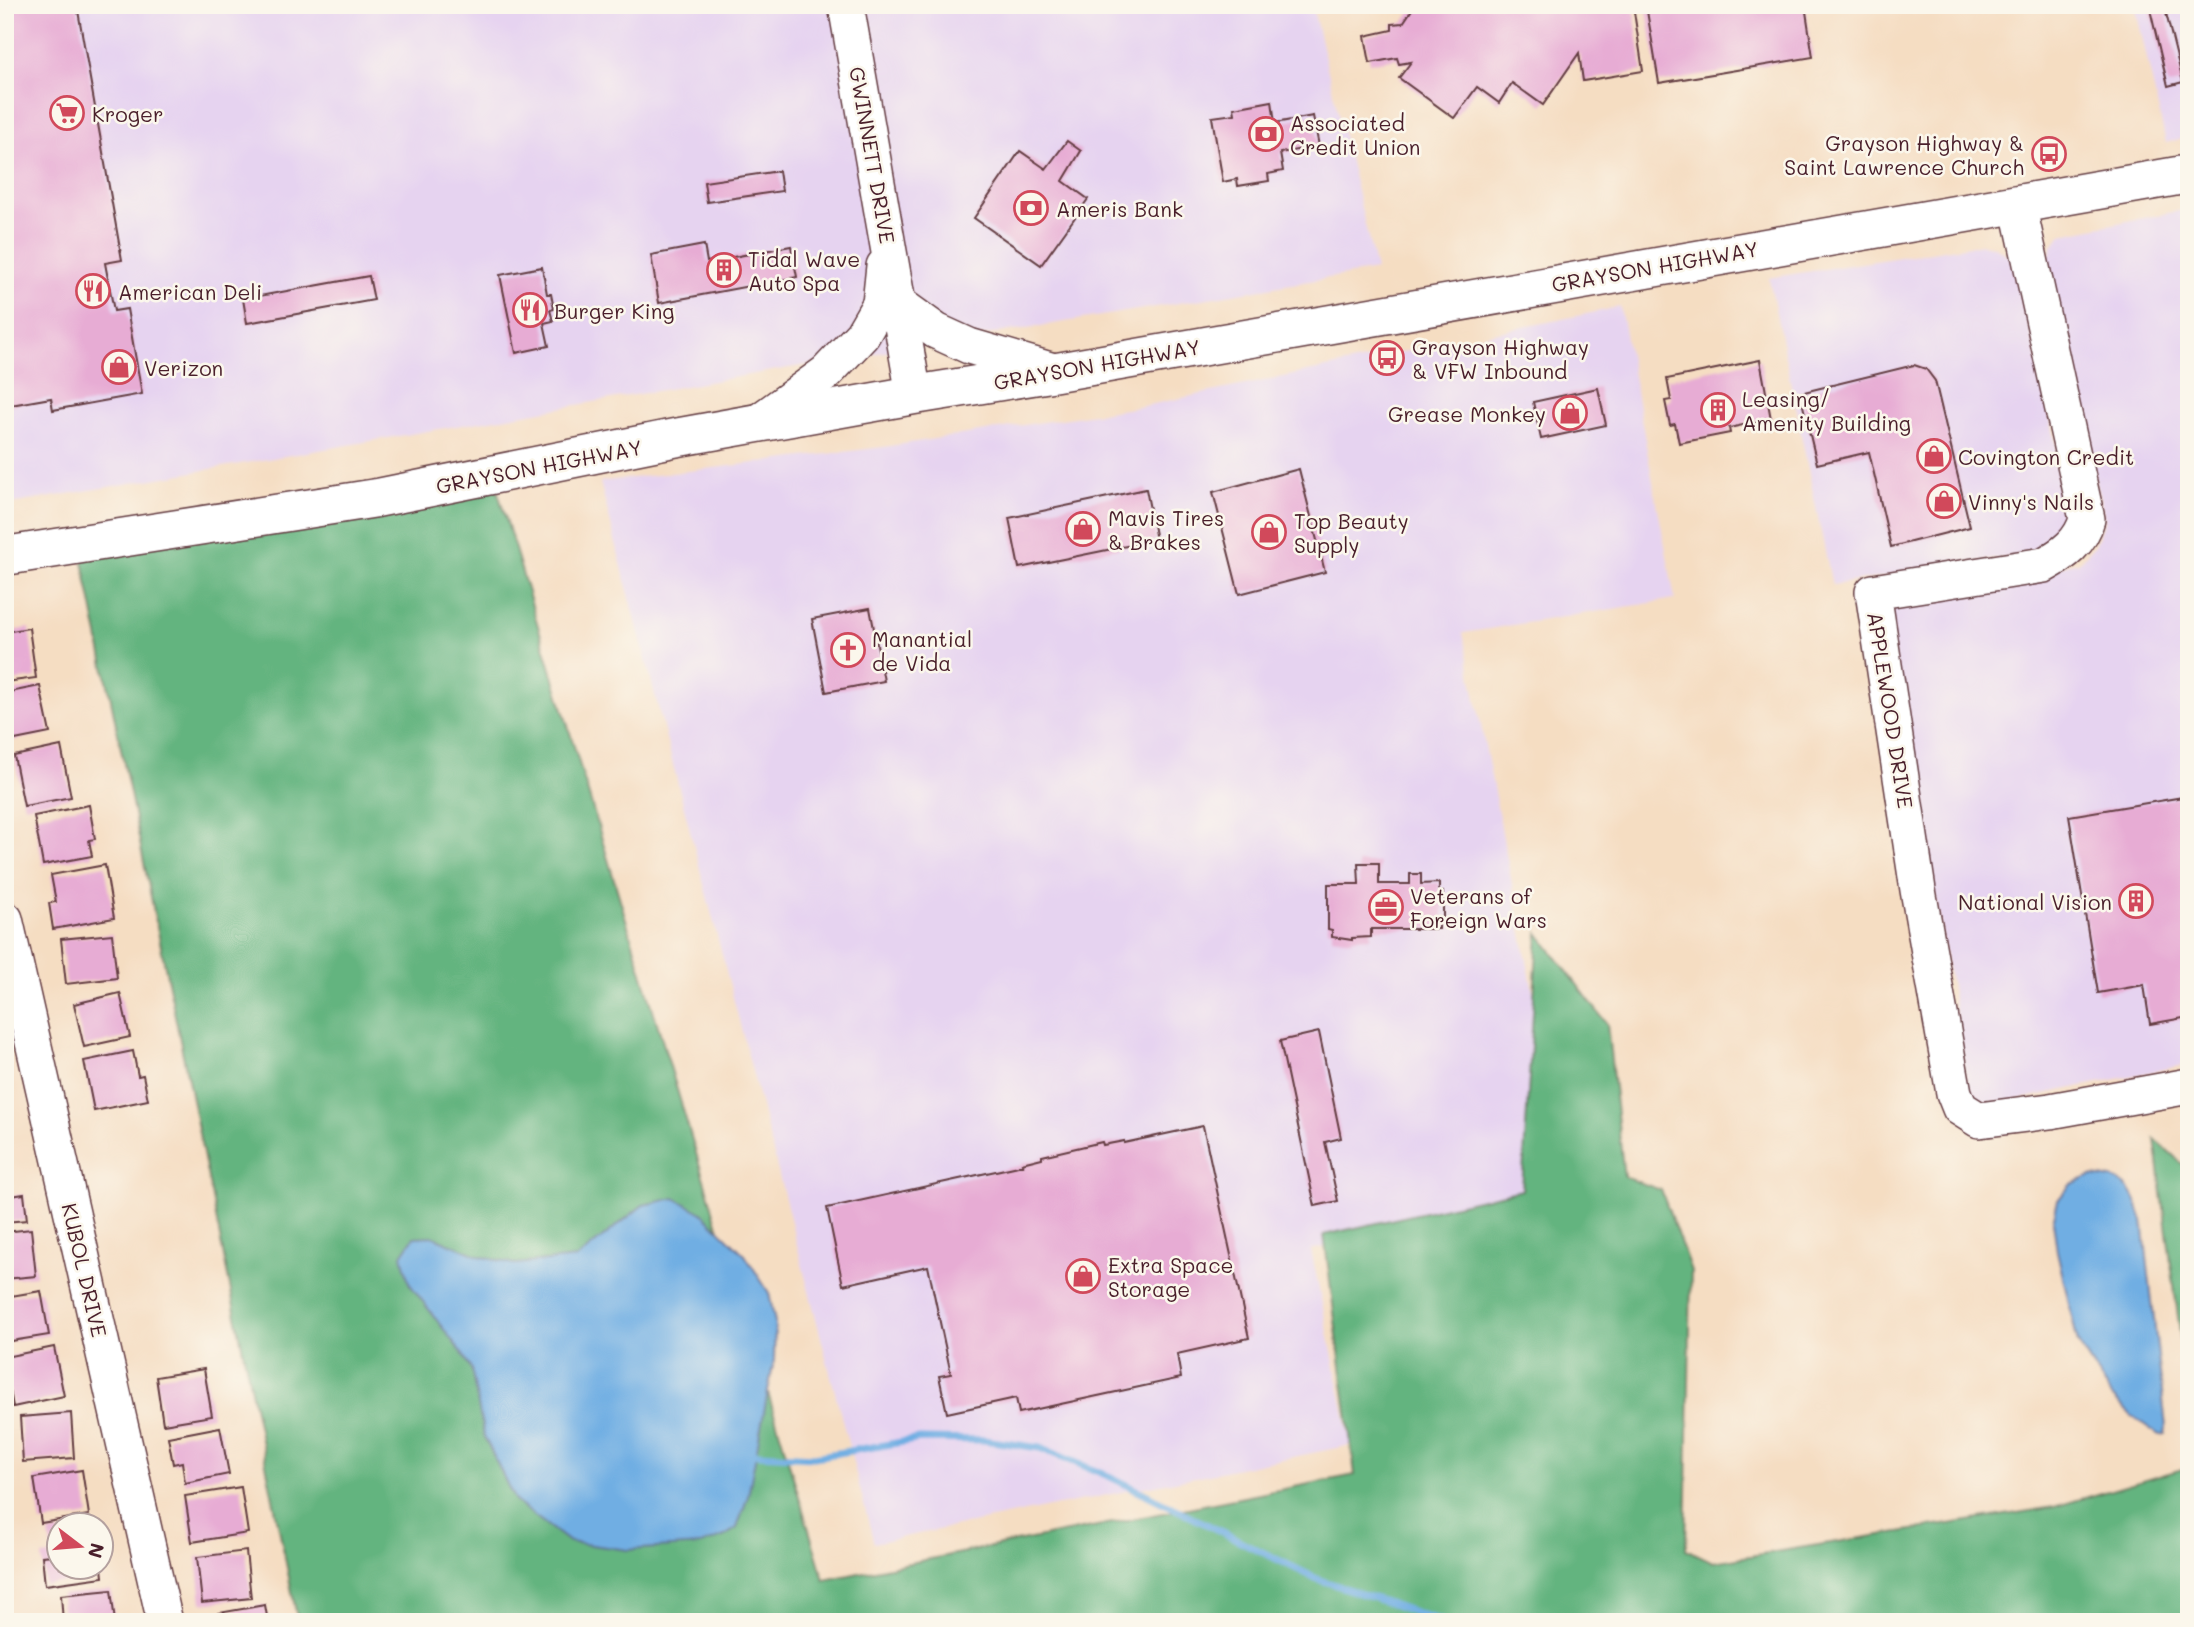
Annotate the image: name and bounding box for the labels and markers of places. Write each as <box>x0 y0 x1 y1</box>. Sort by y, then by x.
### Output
supermarket icon: Kroger <box>48 94 86 132</box>
place label: Kroger <box>92 100 163 127</box>
place label: Associated Credit Union <box>1290 109 1420 160</box>
bank icon: Associated Credit Union <box>1247 115 1285 153</box>
place label: Grayson Highway & Saint Lawrence Church <box>1784 129 2024 180</box>
bus stop icon: Grayson Highway & Saint Lawrence Church <box>2030 135 2068 173</box>
bank icon: Ameris Bank <box>1012 189 1050 227</box>
place label: Ameris Bank <box>1056 195 1183 222</box>
place label: Tidal Wave Auto Spa <box>748 245 860 296</box>
building icon: Tidal Wave Auto Spa <box>705 251 743 289</box>
restaurant icon: American Deli <box>74 272 112 310</box>
place label: American Deli <box>118 278 262 305</box>
restaurant icon: Burger King <box>511 291 549 329</box>
place label: Burger King <box>554 297 675 324</box>
place label: Grayson Highway & VFW Inbound <box>1412 333 1589 384</box>
bus stop icon: Grayson Highway & VFW Inbound <box>1368 339 1406 377</box>
shop icon: Verizon <box>100 348 138 386</box>
place label: Verizon <box>144 354 223 381</box>
place label: Leasing/ Amenity Building <box>1742 385 1911 436</box>
building icon: Leasing/ Amenity Building <box>1699 391 1737 429</box>
shop icon: Grease Monkey <box>1551 394 1589 432</box>
place label: Grease Monkey <box>1388 400 1546 427</box>
shop icon: Covington Credit <box>1915 437 1953 475</box>
place label: Covington Credit <box>1958 443 2134 470</box>
shop icon: Vinny's Nails <box>1925 482 1963 520</box>
place label: Vinny's Nails <box>1968 488 2094 515</box>
place label: Mavis Tires & Brakes <box>1108 504 1224 555</box>
place label: Top Beauty Supply <box>1294 507 1409 558</box>
shop icon: Mavis Tires & Brakes <box>1064 510 1102 548</box>
shop icon: Top Beauty Supply <box>1250 513 1288 551</box>
place label: Manantial de Vida <box>872 625 972 676</box>
church icon: Manantial de Vida <box>829 631 867 669</box>
place label: Veterans of Foreign Wars <box>1410 882 1547 933</box>
building icon: National Vision <box>2117 882 2155 920</box>
office icon: Veterans of Foreign Wars <box>1367 888 1405 926</box>
place label: National Vision <box>1958 888 2112 915</box>
place label: Extra Space Storage <box>1108 1251 1234 1302</box>
shop icon: Extra Space Storage <box>1064 1257 1102 1295</box>

